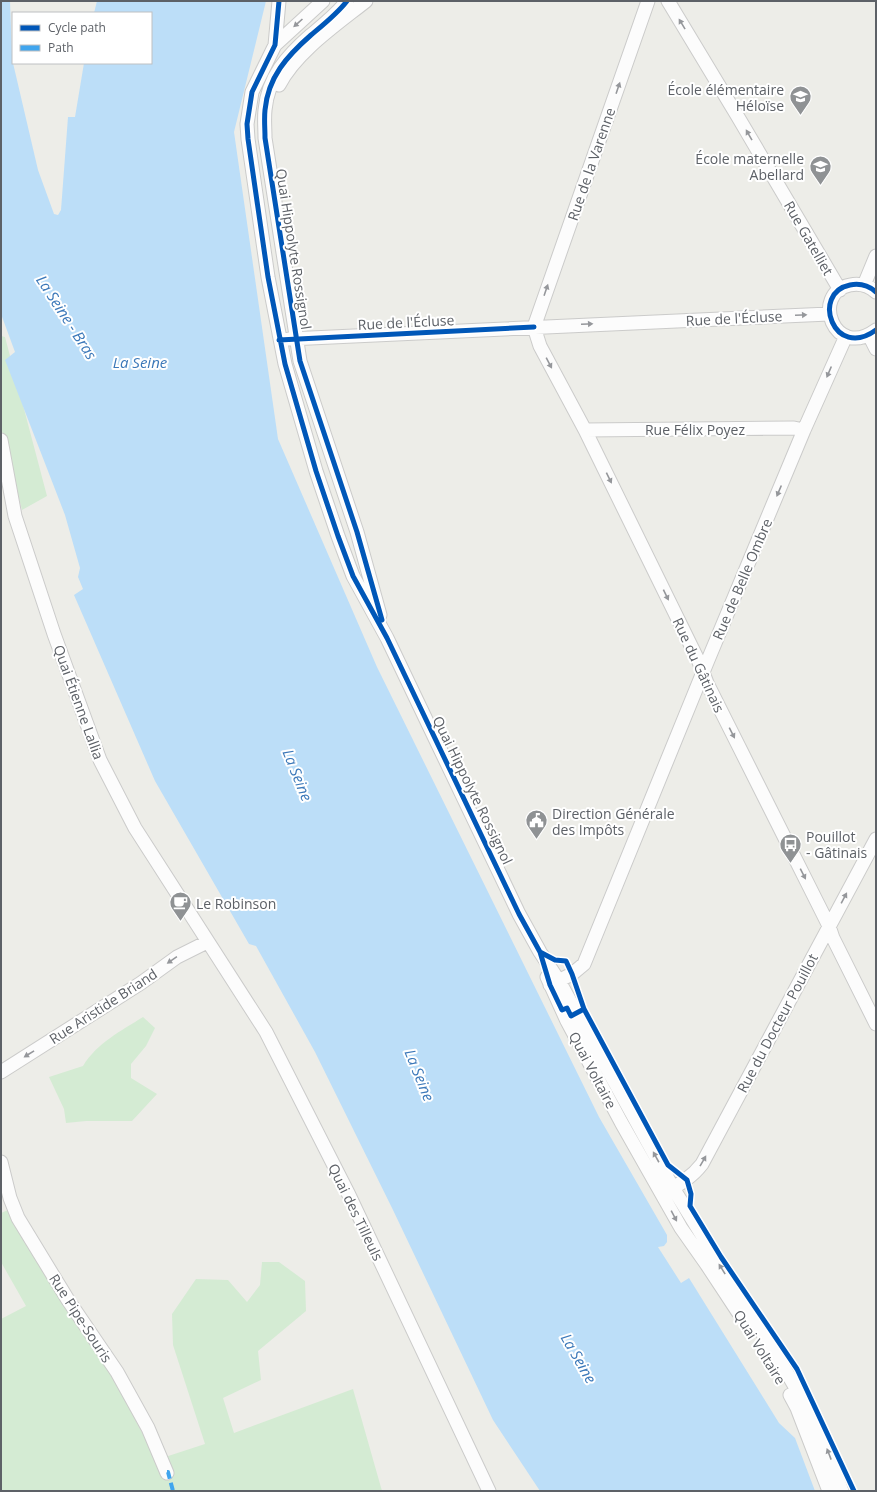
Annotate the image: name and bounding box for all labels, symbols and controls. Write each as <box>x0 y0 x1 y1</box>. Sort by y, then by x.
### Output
legend <box>12 12 152 64</box>
one-way arrow <box>293 18 304 27</box>
one-way arrow <box>678 18 685 30</box>
text: Cycle path <box>48 19 106 36</box>
text: Path <box>48 39 74 56</box>
place label: École élémentaire Héloïse <box>668 80 784 115</box>
one-way arrow <box>615 82 621 94</box>
school or university icon: École élémentaire Héloïse <box>787 84 813 117</box>
street label: Rue de la Varenne <box>563 105 619 223</box>
one-way arrow <box>745 129 752 141</box>
place label: École maternelle Abellard <box>695 149 804 184</box>
school or university icon: École maternelle Abellard <box>807 153 833 186</box>
street label: Quai Hippolyte Rossignol <box>272 167 316 331</box>
street label: Rue Gatelliet <box>780 197 838 279</box>
water label: La Seine - Bras <box>32 271 102 364</box>
one-way arrow <box>544 283 550 295</box>
street label: Rue de l'Écluse <box>685 306 783 330</box>
street label: Rue de l'Écluse <box>357 310 455 334</box>
one-way arrow <box>795 312 808 318</box>
one-way arrow <box>581 321 593 328</box>
water label: La Seine <box>113 352 168 372</box>
one-way arrow <box>546 357 552 368</box>
one-way arrow <box>826 366 832 378</box>
street label: Rue Félix Poyez <box>645 420 745 439</box>
one-way arrow <box>606 472 612 484</box>
one-way arrow <box>775 486 781 498</box>
street label: Rue de Belle Ombre <box>708 515 776 643</box>
one-way arrow <box>663 589 669 600</box>
street label: Rue du Gâtinais <box>669 615 729 716</box>
street label: Quai Étienne Lallia <box>49 642 109 762</box>
street label: Quai Hippolyte Rossignol <box>429 713 517 867</box>
one-way arrow <box>729 727 735 739</box>
water label: La Seine <box>279 746 318 805</box>
place label: Direction Générale des Impôts <box>552 804 675 839</box>
public building icon: Direction Générale des Impôts <box>524 808 550 841</box>
place label: Pouillot - Gâtinais <box>806 827 868 862</box>
bus stop icon: Pouillot - Gâtinais <box>777 831 803 864</box>
one-way arrow <box>800 868 806 880</box>
cafe icon: Le Robinson <box>167 890 193 923</box>
one-way arrow <box>840 893 847 904</box>
place label: Le Robinson <box>196 894 276 913</box>
street label: Rue du Docteur Pouillot <box>732 950 822 1096</box>
one-way arrow <box>167 956 178 964</box>
street label: Rue Aristide Briand <box>45 964 161 1048</box>
street label: Quai Voltaire <box>565 1028 621 1112</box>
water label: La Seine <box>401 1046 440 1105</box>
one-way arrow <box>23 1051 35 1058</box>
one-way arrow <box>652 1152 659 1163</box>
one-way arrow <box>699 1155 706 1167</box>
street label: Quai des Tilleuls <box>324 1160 388 1264</box>
one-way arrow <box>671 1210 678 1222</box>
one-way arrow <box>718 1264 726 1275</box>
street label: Rue Pipe-Souris <box>45 1270 117 1366</box>
street label: Quai Voltaire <box>730 1306 791 1388</box>
water label: La Seine <box>557 1329 602 1387</box>
one-way arrow <box>825 1448 831 1460</box>

